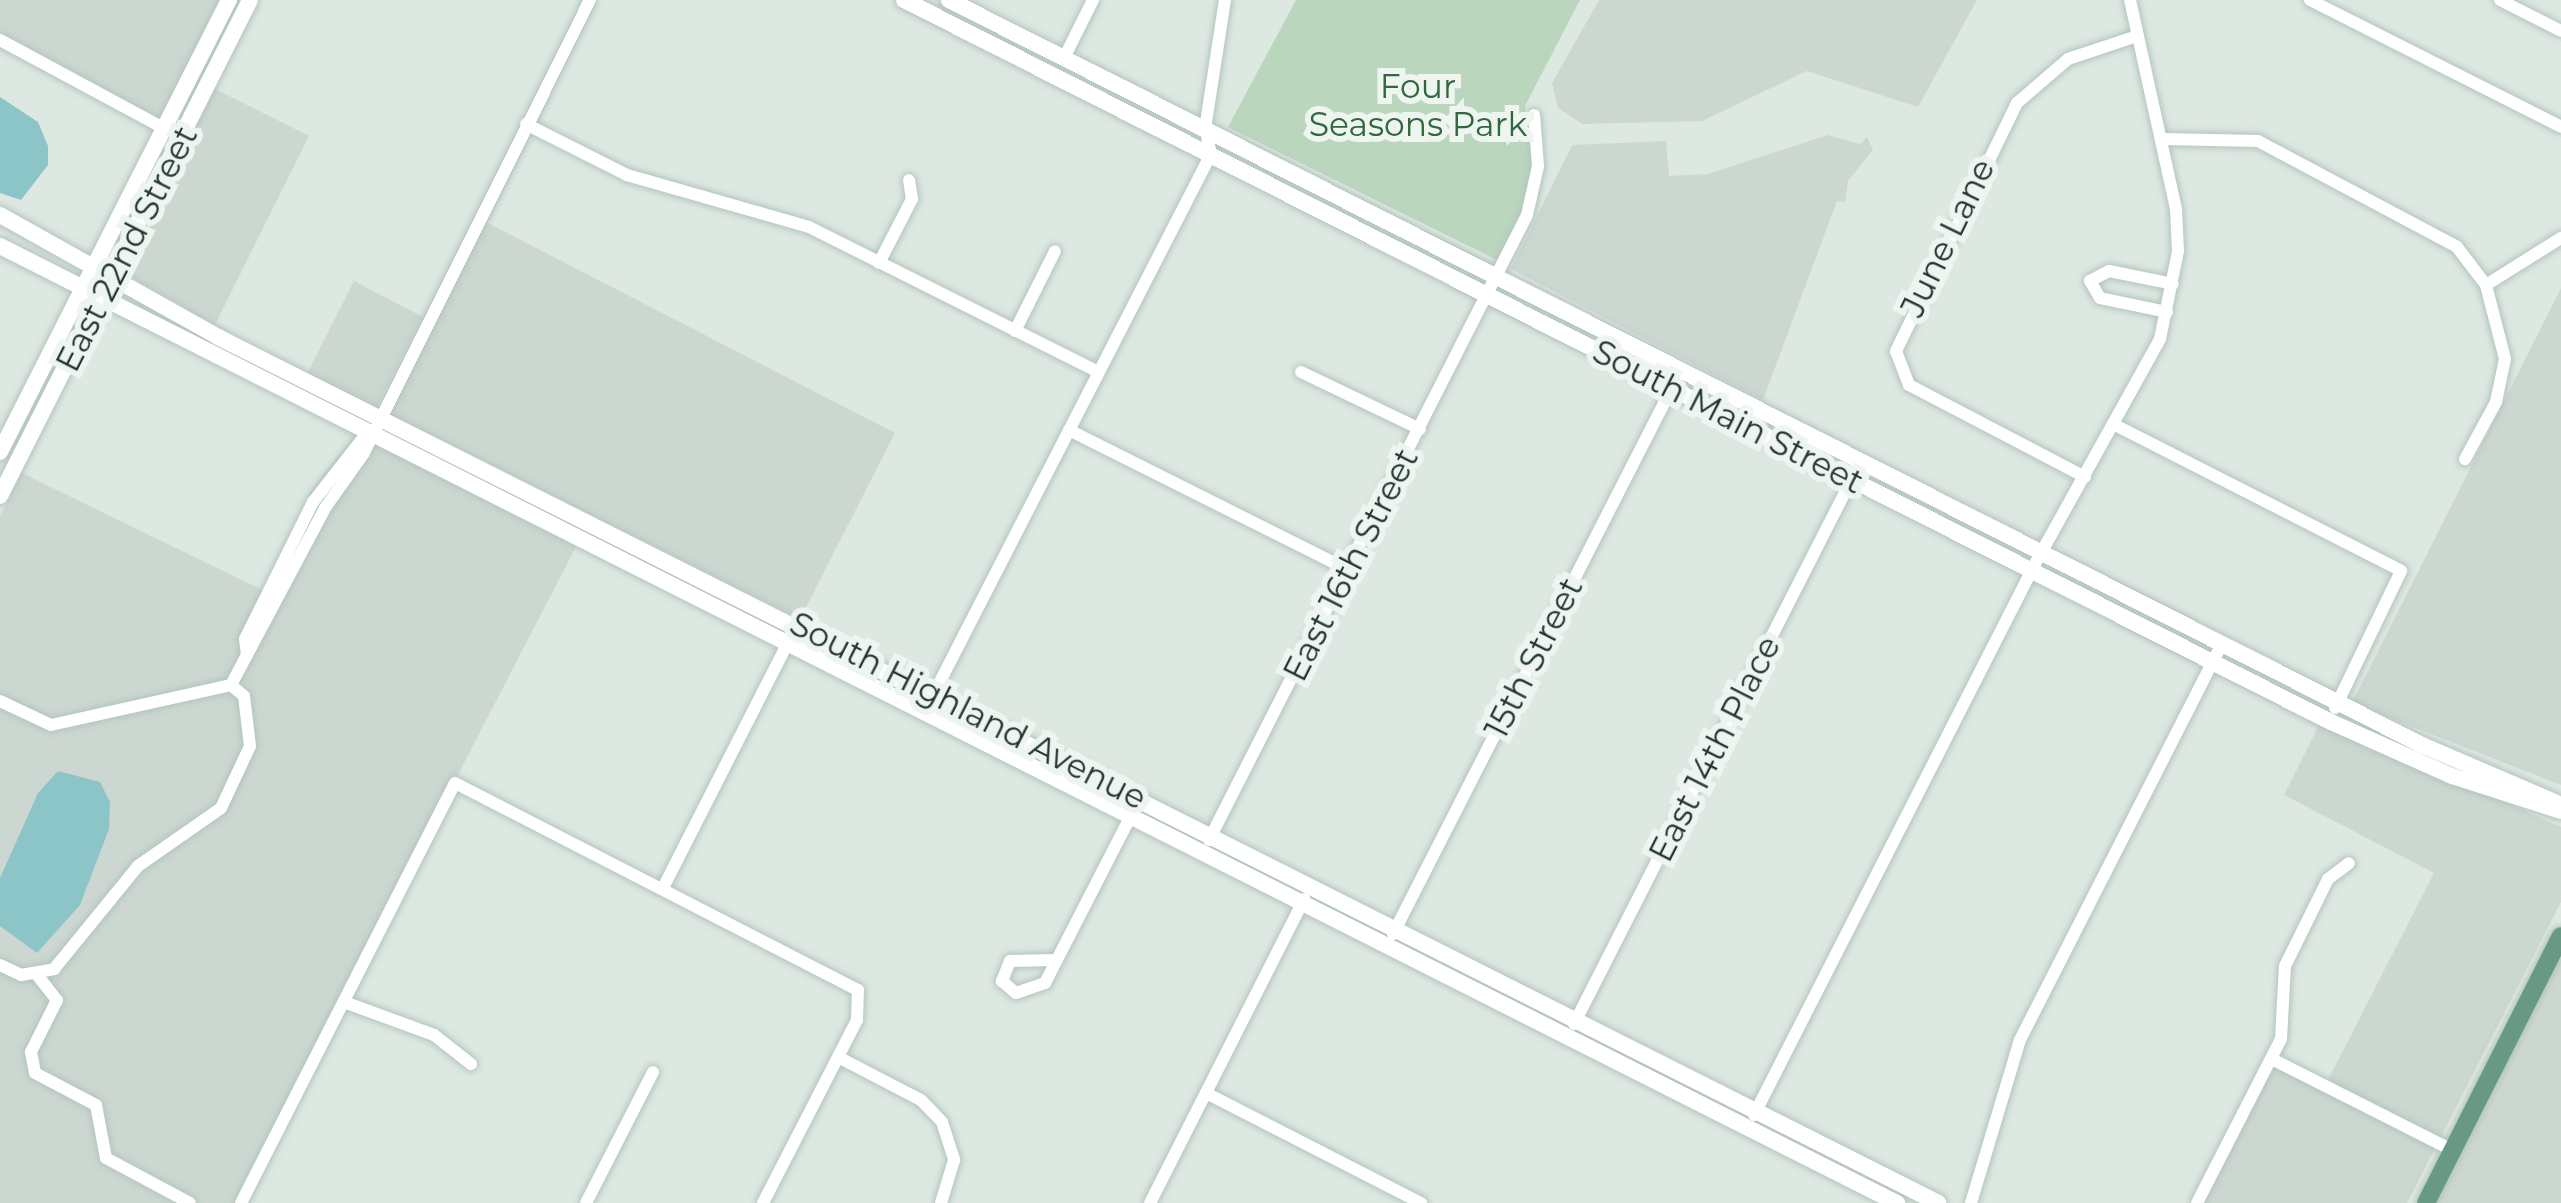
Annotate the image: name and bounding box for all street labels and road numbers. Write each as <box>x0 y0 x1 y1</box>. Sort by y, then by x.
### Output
street label: East 22nd Street <box>48 120 206 378</box>
street label: June Lane <box>1893 153 2003 323</box>
street label: South Main Street <box>1586 332 1870 502</box>
street label: East 16th Street <box>1275 442 1427 688</box>
street label: 15th Street <box>1477 571 1591 745</box>
street label: South Highland Avenue <box>783 604 1153 818</box>
street label: East 14th Place <box>1641 630 1789 868</box>

